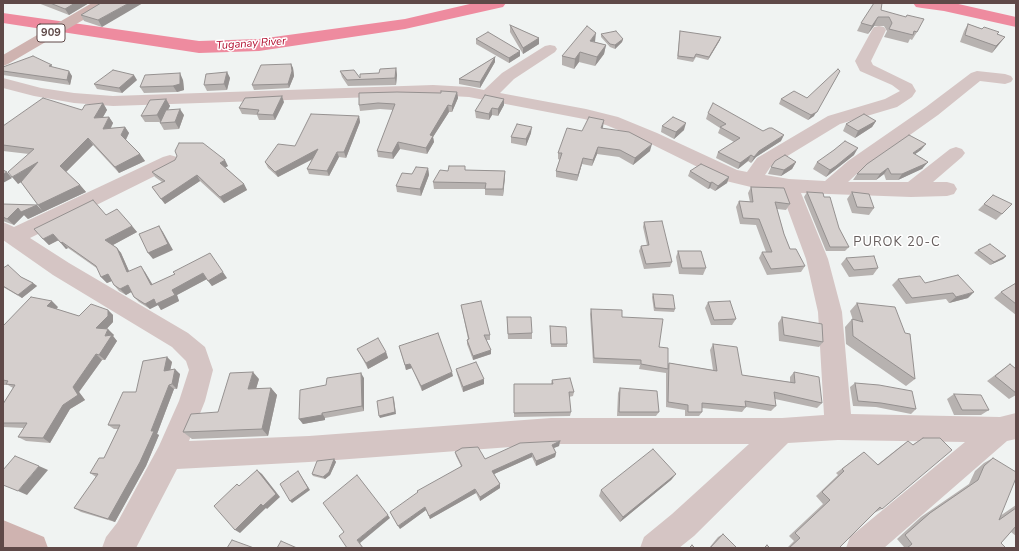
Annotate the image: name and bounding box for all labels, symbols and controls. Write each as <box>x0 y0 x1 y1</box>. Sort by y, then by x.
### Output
road number: 909 <box>37 24 65 42</box>
water label: Tuganay River <box>216 35 286 53</box>
district label: PUROK 20-C <box>853 235 941 251</box>

